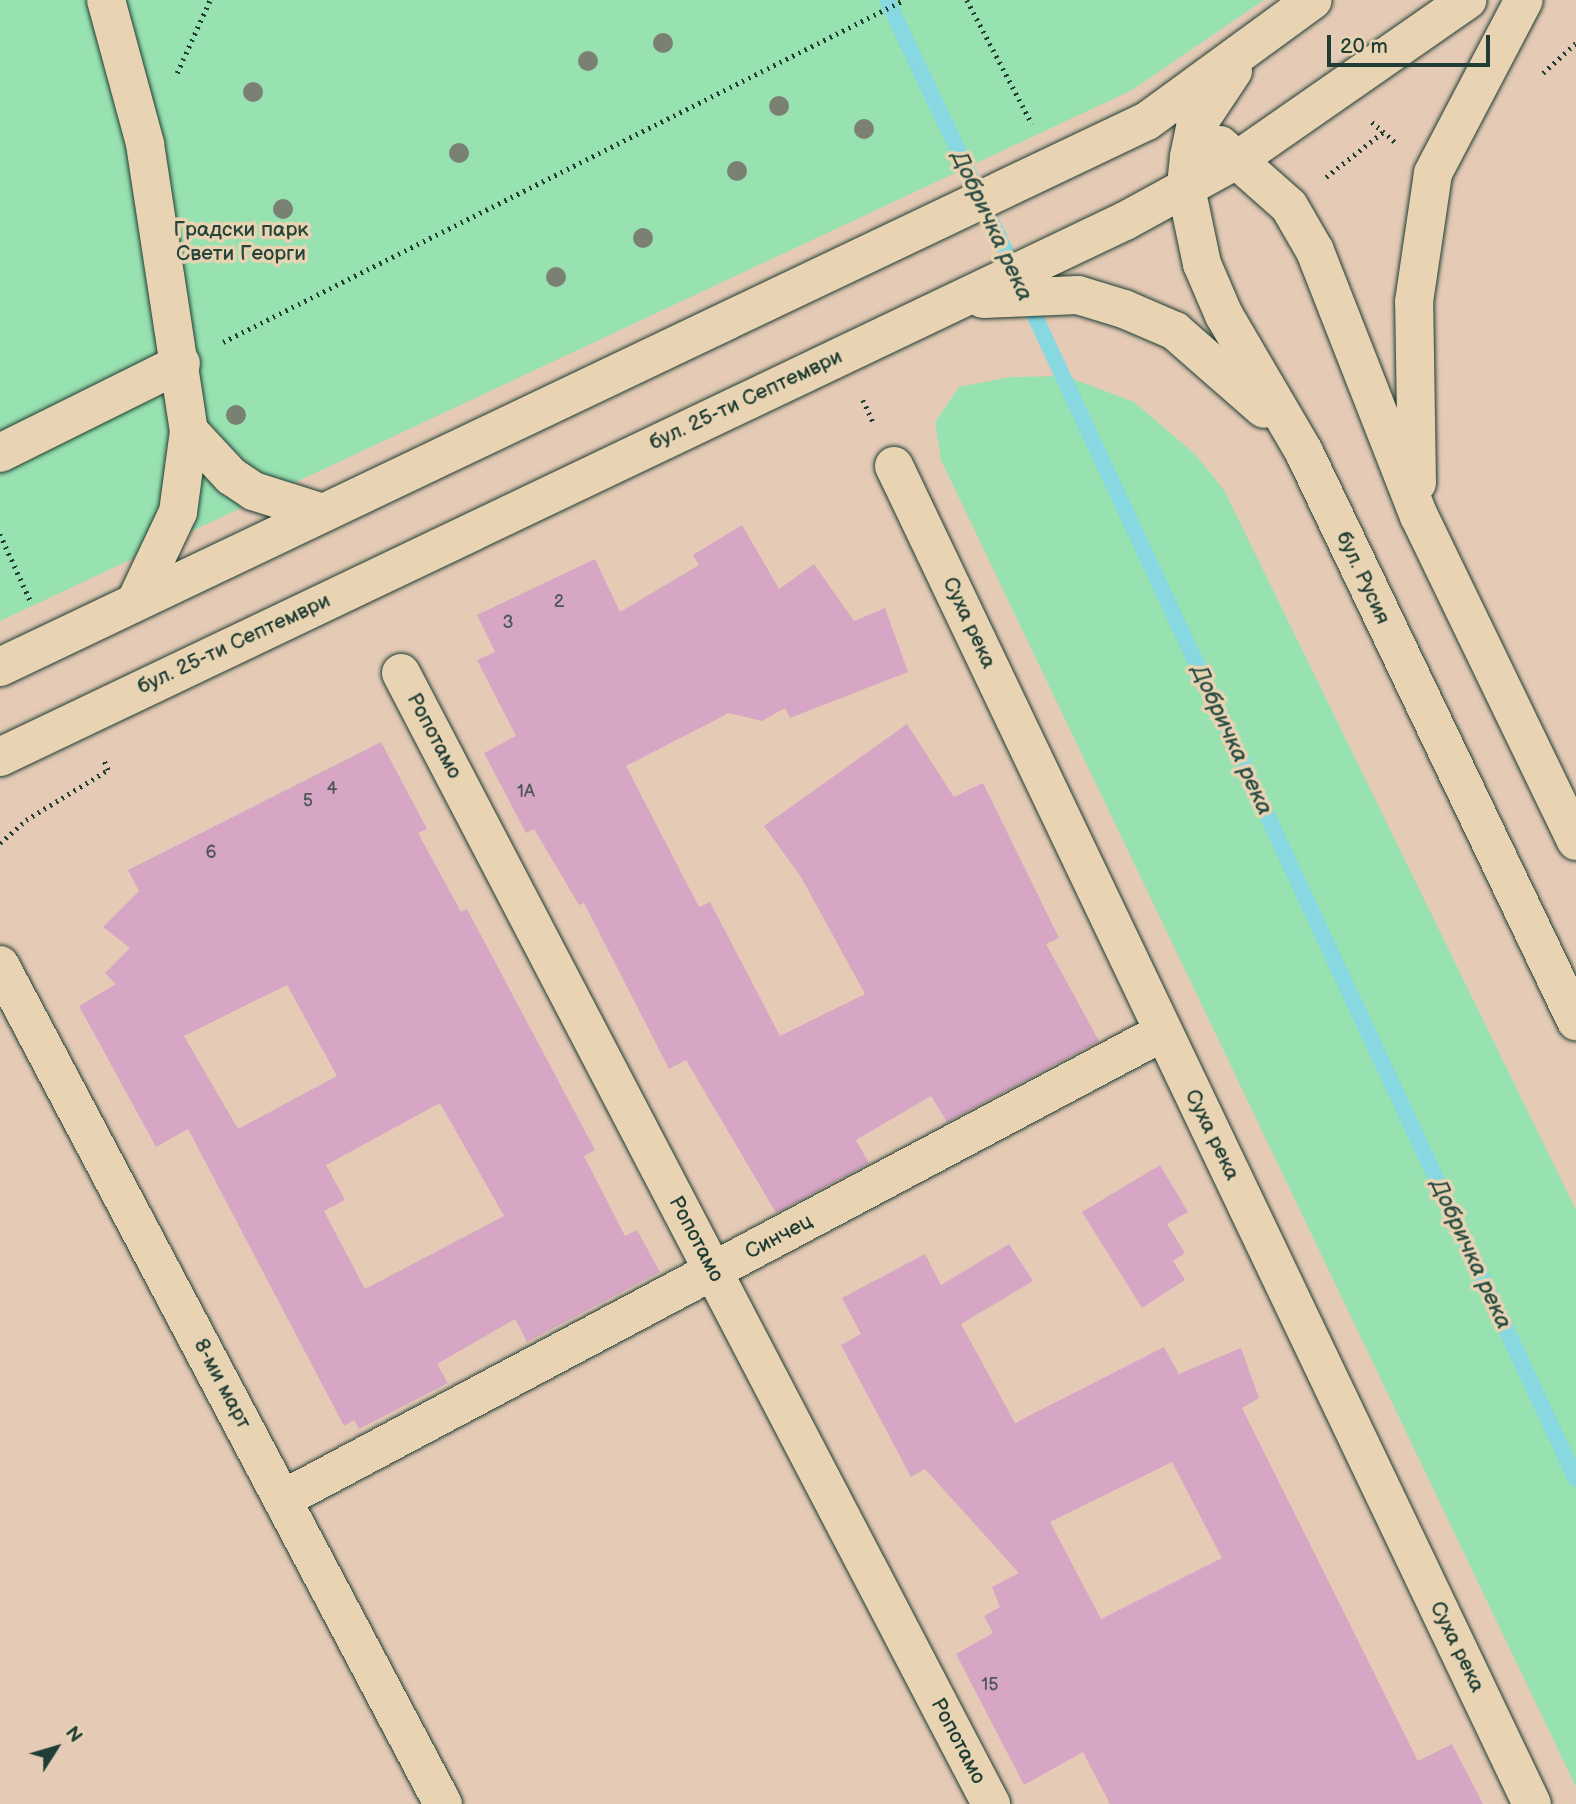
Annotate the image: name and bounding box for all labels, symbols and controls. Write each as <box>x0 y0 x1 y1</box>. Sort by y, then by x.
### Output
scale bar <box>1331 21 1494 65</box>
text: 20 m <box>1340 34 1388 59</box>
water label: Добричка река <box>945 147 1039 305</box>
park label: Градски парк Свети Георги <box>173 217 309 267</box>
street label: бул. 25-ти Септември <box>645 344 847 456</box>
street label: бул. Русия <box>1331 528 1395 628</box>
street label: Суха река <box>937 573 1001 673</box>
street label: бул. 25-ти Септември <box>133 588 335 700</box>
house number: 2 <box>554 591 564 613</box>
house number: 3 <box>502 612 514 634</box>
water label: Добричка река <box>1185 661 1279 819</box>
street label: Ропотамо <box>401 689 467 783</box>
house number: 4 <box>327 778 337 800</box>
house number: 1А <box>517 781 535 803</box>
house number: 5 <box>303 790 313 812</box>
house number: 6 <box>206 842 216 864</box>
street label: Суха река <box>1179 1085 1245 1185</box>
water label: Добричка река <box>1424 1175 1518 1333</box>
street label: Ропотамо <box>663 1192 729 1286</box>
street label: Синчец <box>741 1209 817 1265</box>
street label: 8-ми март <box>188 1335 256 1433</box>
street label: Суха река <box>1424 1597 1490 1697</box>
house number: 15 <box>981 1674 999 1696</box>
street label: Ропотамо <box>925 1694 991 1788</box>
north arrow <box>21 1713 91 1783</box>
text: N <box>60 1722 87 1748</box>

